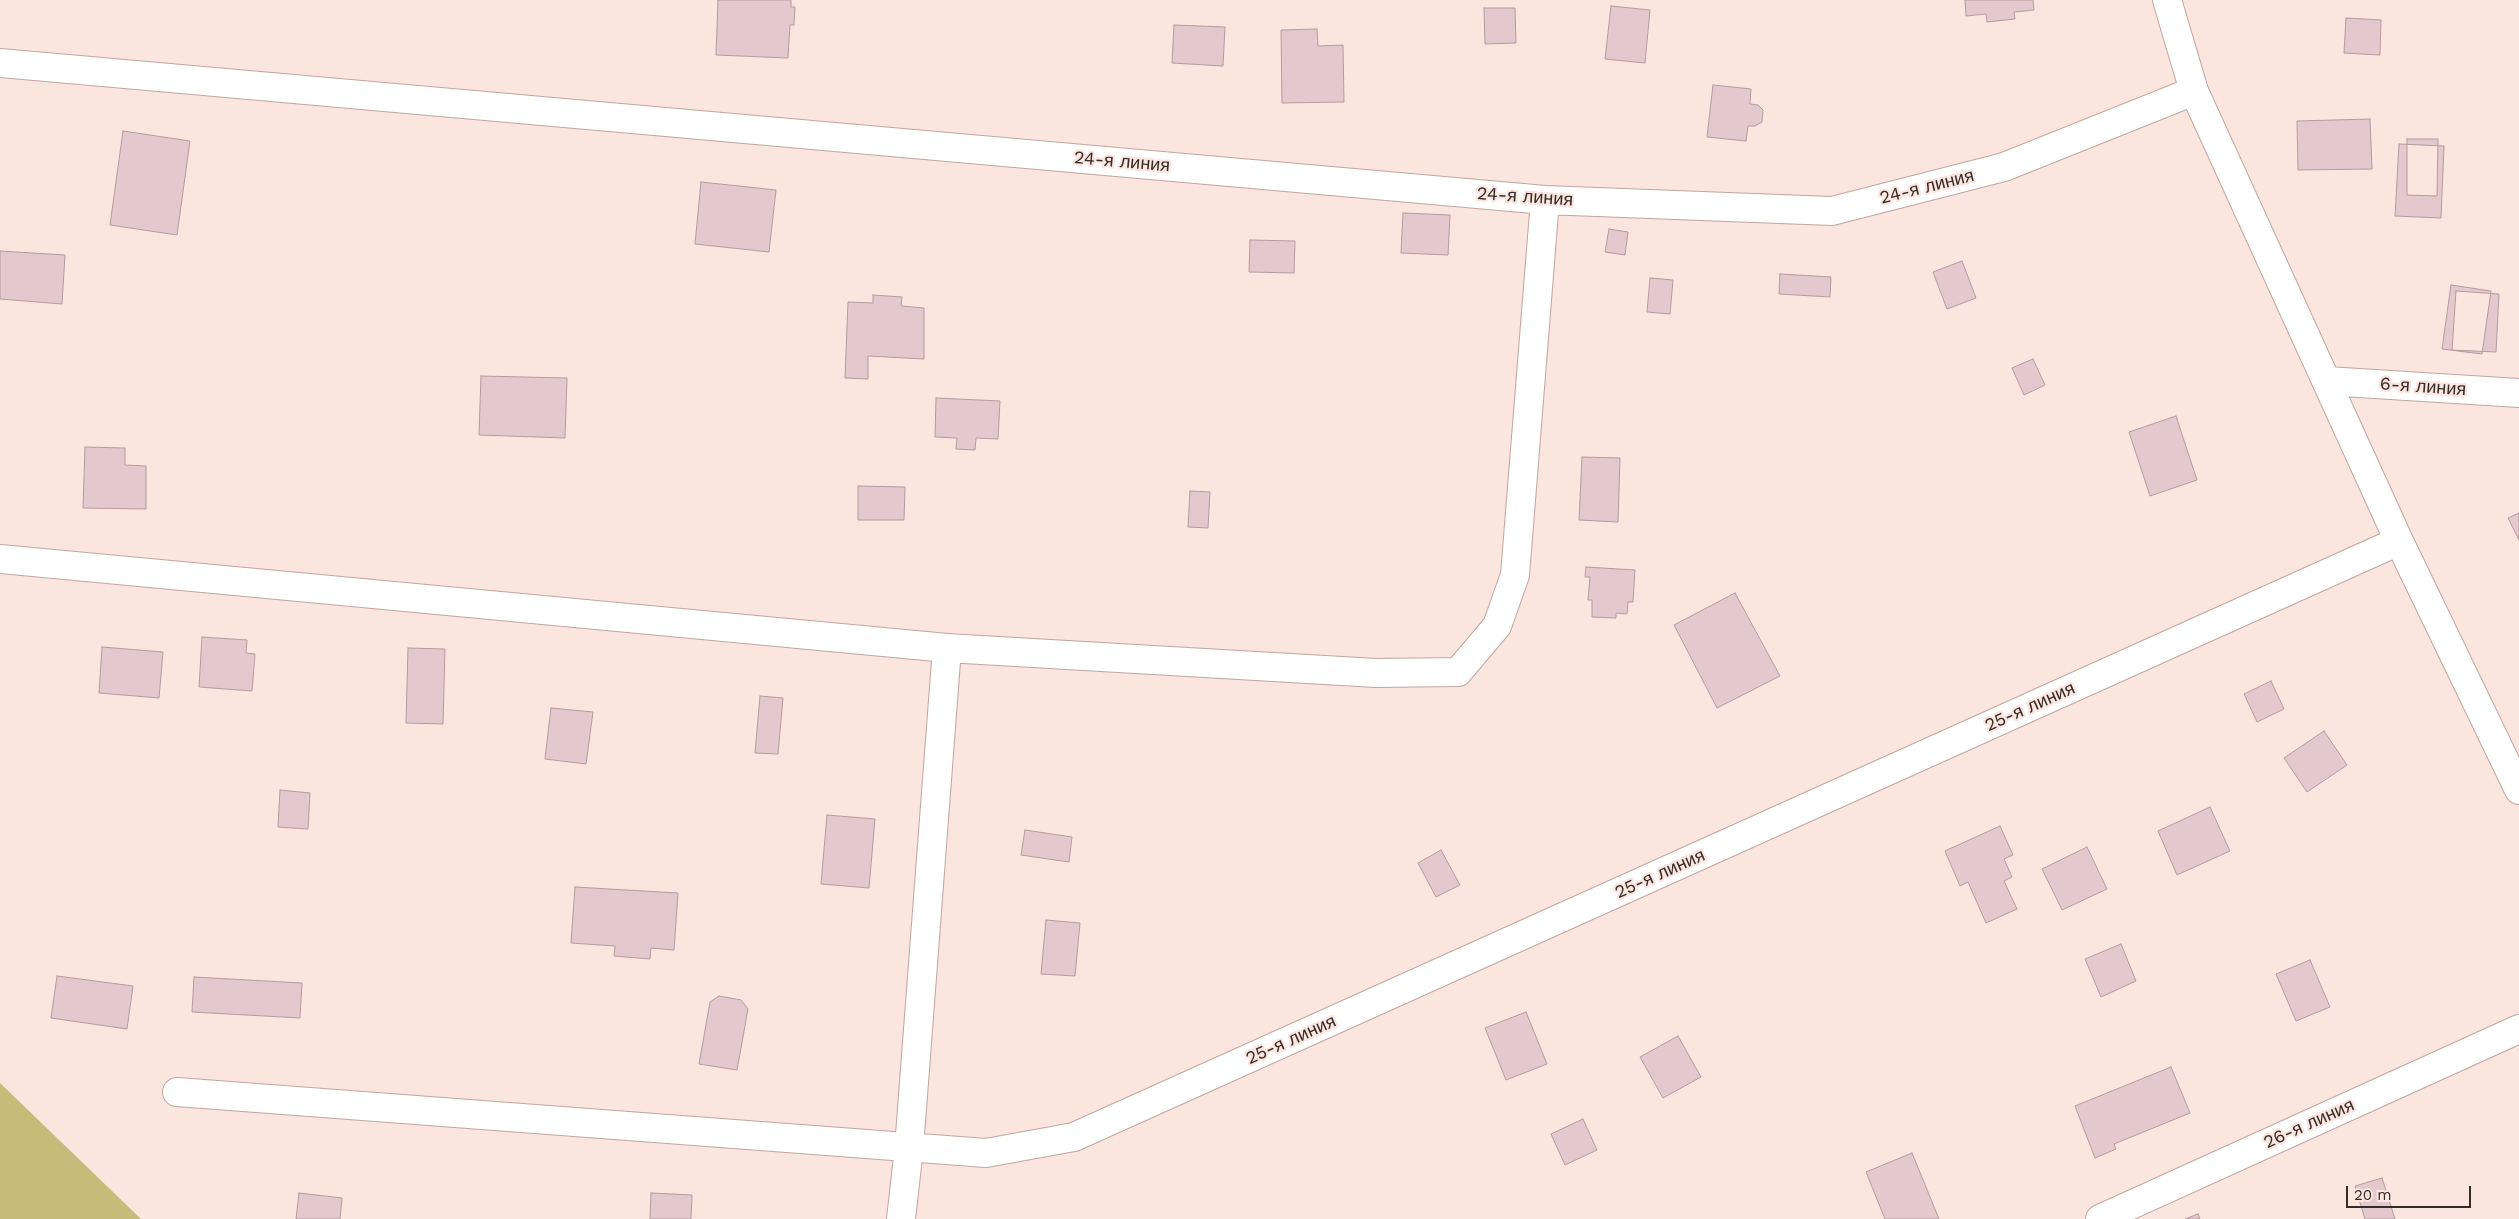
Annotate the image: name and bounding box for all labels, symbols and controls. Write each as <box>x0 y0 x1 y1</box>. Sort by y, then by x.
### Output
street label: 24-я линия <box>1073 147 1171 177</box>
street label: 24-я линия <box>1878 165 1976 209</box>
street label: 24-я линия <box>1476 183 1574 211</box>
street label: 6-я линия <box>2379 373 2467 401</box>
street label: 25-я линия <box>1982 678 2078 736</box>
street label: 25-я линия <box>1612 845 1708 903</box>
street label: 25-я линия <box>1243 1011 1339 1069</box>
street label: 26-я линия <box>2260 1094 2358 1154</box>
scale bar <box>2349 1176 2474 1208</box>
text: 20 m <box>2354 1186 2392 1204</box>

